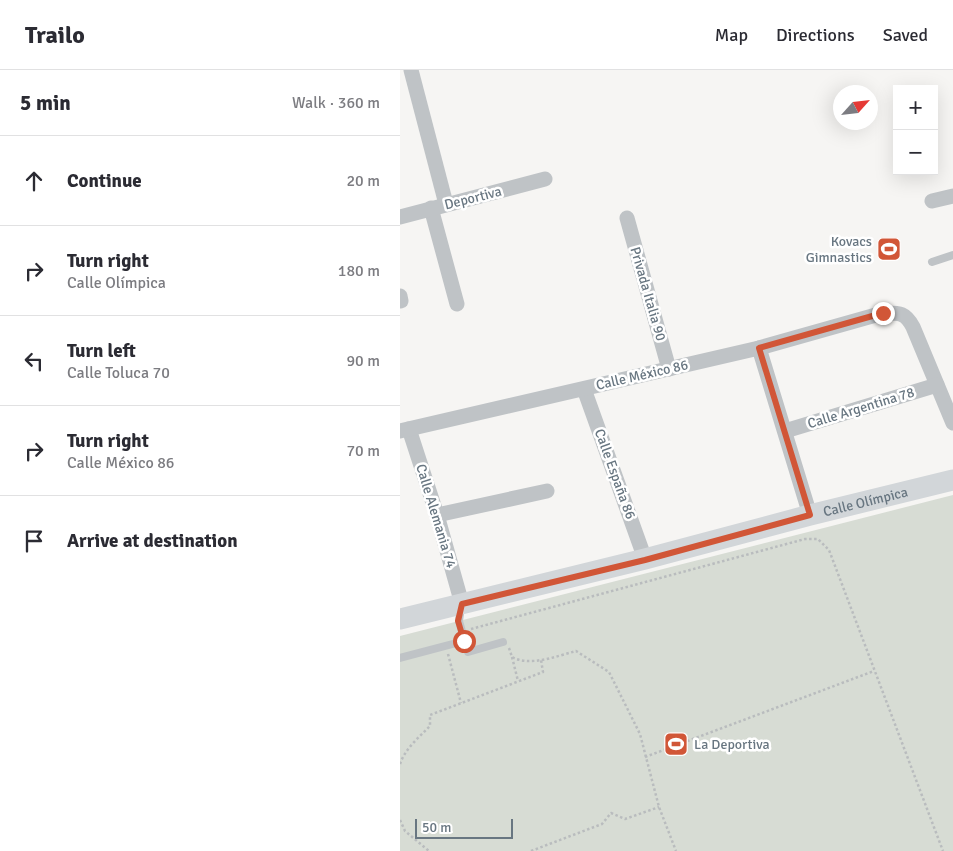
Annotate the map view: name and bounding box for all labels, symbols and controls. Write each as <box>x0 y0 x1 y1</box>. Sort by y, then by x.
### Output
text: Trailo <box>25 20 85 50</box>
text: Map <box>715 24 748 46</box>
text: Directions <box>776 24 855 46</box>
text: Saved <box>883 24 928 46</box>
north arrow <box>833 85 878 130</box>
map controls <box>893 85 938 175</box>
button: + <box>893 85 938 130</box>
text: 5 min <box>20 90 71 116</box>
text: Walk · 360 m <box>292 93 380 113</box>
button: − <box>893 130 938 175</box>
icon: ahead <box>20 167 48 195</box>
text: Continue <box>67 169 142 193</box>
text: 20 m <box>346 171 380 191</box>
street label: Deportiva <box>443 183 503 213</box>
place label: Kovacs Gimnastics <box>806 233 872 266</box>
sports icon: Kovacs Gimnastics <box>876 236 902 262</box>
street label: Privada Italia 90 <box>626 245 670 343</box>
text: Turn right <box>67 249 149 273</box>
icon: right <box>20 257 48 285</box>
text: 180 m <box>338 261 380 281</box>
text: Calle Olímpica <box>67 273 166 293</box>
route end <box>872 302 895 325</box>
text: Turn left <box>67 339 136 363</box>
icon: left <box>20 347 48 375</box>
text: 90 m <box>346 351 380 371</box>
street label: Calle México 86 <box>594 356 690 394</box>
text: Calle Toluca 70 <box>67 363 170 383</box>
street label: Calle Argentina 78 <box>806 384 916 432</box>
street label: Calle España 86 <box>591 426 639 522</box>
text: Turn right <box>67 429 149 453</box>
icon: right <box>20 437 48 465</box>
text: 70 m <box>346 441 380 461</box>
text: Calle México 86 <box>67 453 175 473</box>
street label: Calle Alemania 74 <box>412 462 460 570</box>
street label: Calle Olímpica <box>821 483 909 520</box>
icon: arrive <box>20 527 48 555</box>
text: Arrive at destination <box>67 529 238 553</box>
route start <box>453 630 476 653</box>
sports icon: La Deportiva <box>663 731 689 757</box>
place label: La Deportiva <box>694 736 770 753</box>
scale bar <box>415 816 512 839</box>
text: 50 m <box>422 819 451 836</box>

